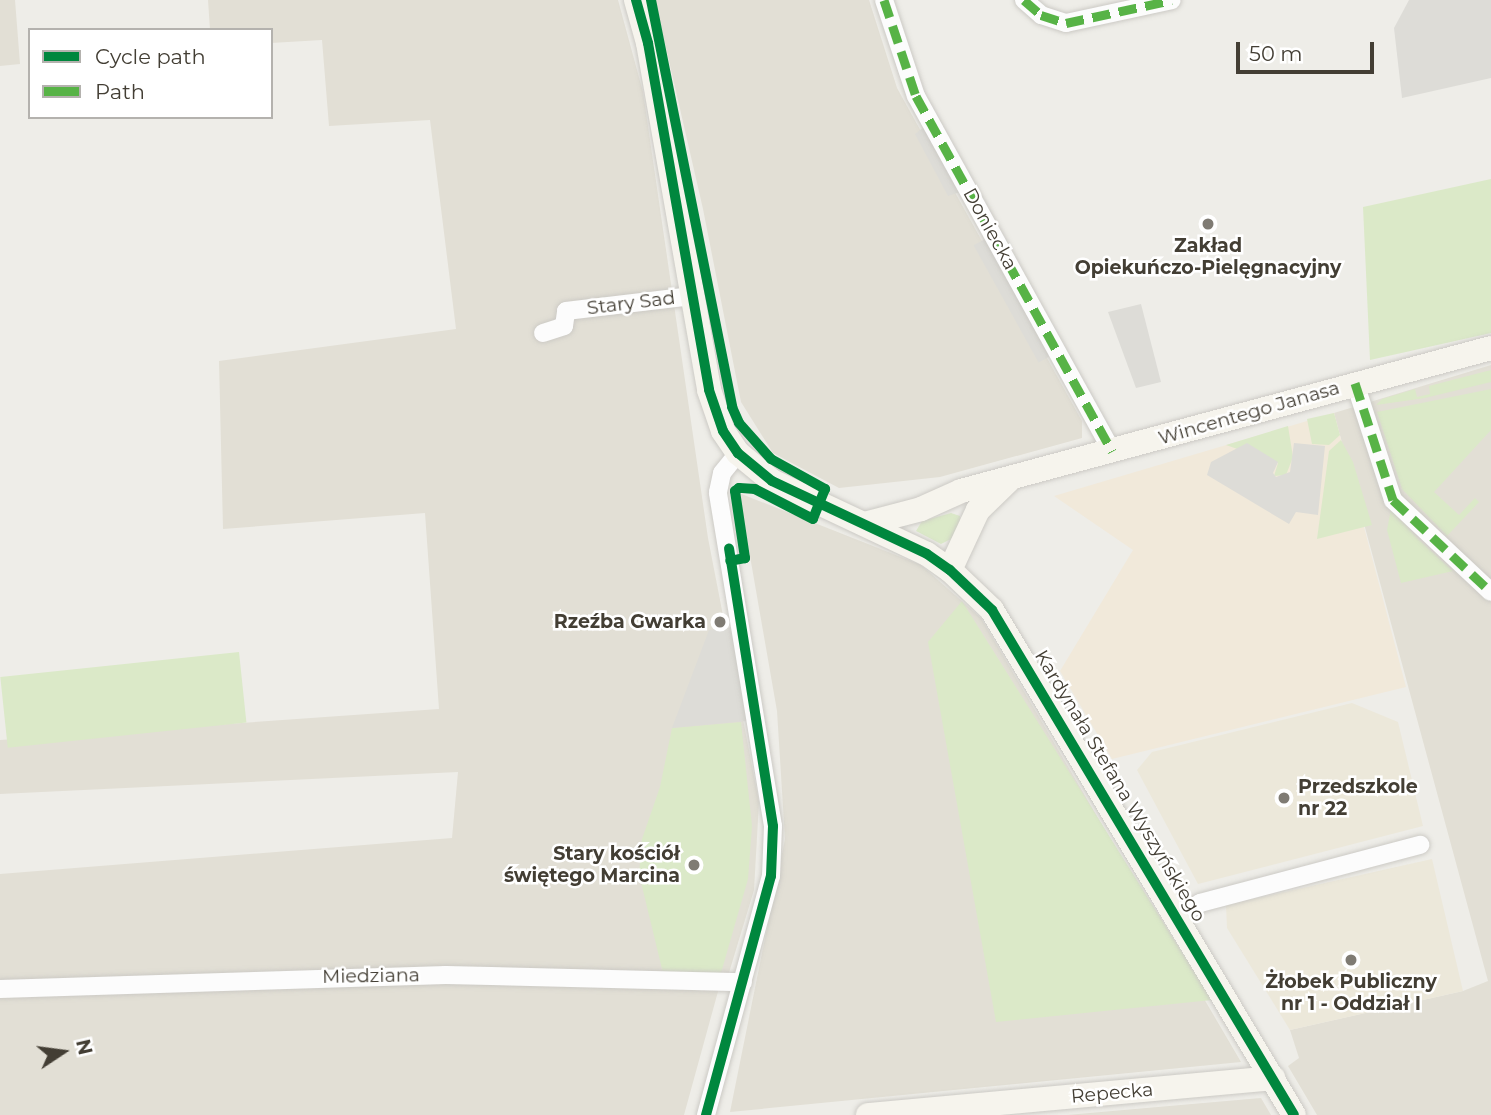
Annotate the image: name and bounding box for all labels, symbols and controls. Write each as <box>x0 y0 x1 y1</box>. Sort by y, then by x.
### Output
legend <box>28 28 273 119</box>
scale bar <box>1239 28 1377 72</box>
text: 50 m <box>1249 41 1303 66</box>
text: Cycle path <box>95 44 206 69</box>
text: Path <box>95 79 145 104</box>
street label: Doniecka <box>958 184 1022 274</box>
marker: Zakład Opiekuńczo-Pielęgnacyjny <box>1200 216 1216 232</box>
place label: Zakład Opiekuńczo-Pielęgnacyjny <box>1075 235 1341 279</box>
street label: Stary Sad <box>586 286 676 320</box>
street label: Wincentego Janasa <box>1156 376 1342 450</box>
place label: Rzeźba Gwarka <box>554 611 706 633</box>
marker: Rzeźba Gwarka <box>712 614 728 630</box>
street label: Kardynała Stefana Wyszyńskiego <box>1030 646 1210 926</box>
place label: Przedszkole nr 22 <box>1298 776 1418 820</box>
marker: Przedszkole nr 22 <box>1276 790 1292 806</box>
place label: Stary kościół świętego Marcina <box>504 843 680 887</box>
marker: Stary kościół świętego Marcina <box>686 857 702 873</box>
marker: Żłobek Publiczny nr 1 - Oddział I <box>1343 952 1359 968</box>
street label: Miedziana <box>322 964 420 988</box>
place label: Żłobek Publiczny nr 1 - Oddział I <box>1265 971 1437 1015</box>
north arrow <box>28 1017 98 1087</box>
text: N <box>71 1037 97 1057</box>
street label: Repecka <box>1070 1078 1154 1108</box>

